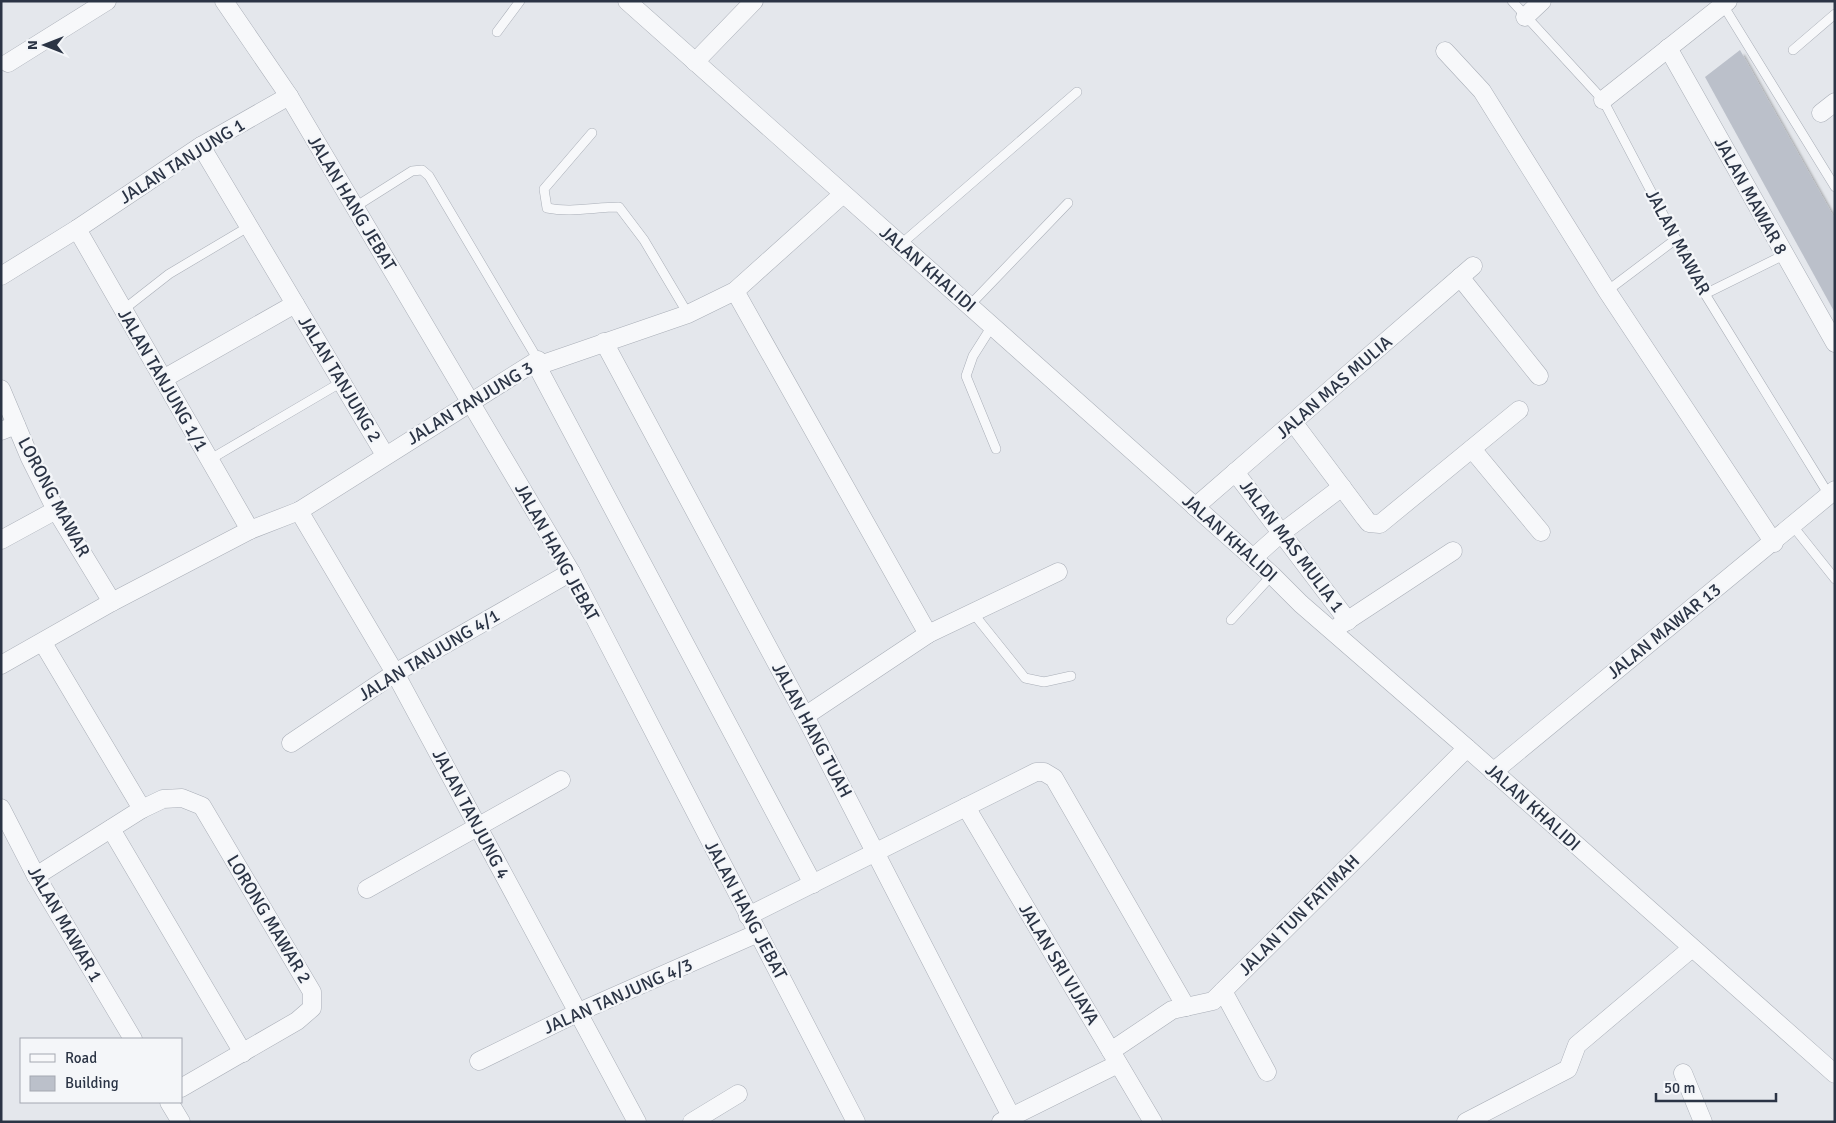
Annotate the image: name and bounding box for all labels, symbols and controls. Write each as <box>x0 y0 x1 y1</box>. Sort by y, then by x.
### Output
north arrow <box>20 20 70 70</box>
text: N <box>24 40 41 50</box>
street label: JALAN TANJUNG 1 <box>115 114 249 208</box>
street label: JALAN HANG JEBAT <box>303 131 401 275</box>
street label: JALAN MAWAR 8 <box>1710 134 1792 258</box>
street label: JALAN MAWAR <box>1641 185 1715 299</box>
street label: JALAN KHALIDI <box>875 221 981 317</box>
street label: JALAN TANJUNG 1/1 <box>113 305 213 455</box>
street label: JALAN TANJUNG 2 <box>294 312 386 446</box>
street label: JALAN MAS MULIA <box>1271 331 1397 443</box>
street label: JALAN TANJUNG 3 <box>403 357 537 449</box>
street label: LORONG MAWAR <box>13 433 95 561</box>
street label: JALAN MAS MULIA 1 <box>1235 475 1349 617</box>
street label: JALAN HANG JEBAT <box>510 479 604 625</box>
street label: JALAN KHALIDI <box>1178 490 1282 586</box>
street label: JALAN MAWAR 13 <box>1603 578 1725 684</box>
street label: JALAN TANJUNG 4/1 <box>354 604 504 706</box>
street label: JALAN HANG TUAH <box>767 659 857 801</box>
street label: JALAN TANJUNG 4 <box>428 745 515 883</box>
street label: JALAN KHALIDI <box>1481 759 1585 855</box>
street label: JALAN HANG JEBAT <box>700 837 792 983</box>
street label: JALAN TUN FATIMAH <box>1234 850 1364 980</box>
street label: LORONG MAWAR 2 <box>222 851 316 987</box>
street label: JALAN MAWAR 1 <box>23 862 107 986</box>
street label: JALAN SRI VIJAYA <box>1014 899 1104 1029</box>
street label: JALAN TANJUNG 4/3 <box>540 953 696 1039</box>
legend <box>20 1038 182 1103</box>
text: Road <box>65 1049 97 1067</box>
scale bar <box>1656 1070 1776 1102</box>
text: Building <box>65 1074 119 1092</box>
text: 50 m <box>1664 1079 1695 1097</box>

